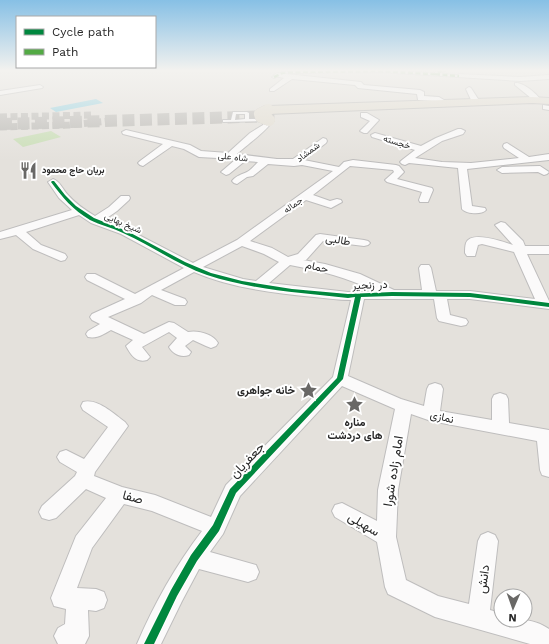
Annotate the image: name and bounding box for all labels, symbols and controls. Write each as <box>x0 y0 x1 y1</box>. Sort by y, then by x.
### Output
legend <box>16 16 156 68</box>
text: Cycle path <box>52 25 114 39</box>
text: Path <box>52 45 78 59</box>
street label: خجسته <box>382 133 412 151</box>
street label: شمشاد <box>294 140 322 164</box>
street label: شاه علی <box>218 150 248 164</box>
restaurant icon: بریان حاج محمود <box>19 160 39 180</box>
place label: بریان حاج محمود <box>42 165 105 177</box>
street label: جماله <box>282 195 304 215</box>
street label: شیخ بهایی <box>102 211 143 236</box>
street label: طالبی <box>325 232 351 248</box>
street label: حمام <box>304 258 330 277</box>
street label: در زنجیر <box>351 278 388 292</box>
place icon: خانه جواهری <box>298 380 318 400</box>
place label: خانه جواهری <box>237 384 296 397</box>
place icon: مناره های دردشت <box>345 394 365 414</box>
street label: نمازی <box>429 408 455 426</box>
place label: مناره های دردشت <box>327 416 383 442</box>
street label: امام زاده شورا <box>380 435 407 508</box>
street label: جعفریان <box>227 439 268 482</box>
street label: صفا <box>121 487 145 507</box>
street label: سهیلی <box>345 509 382 540</box>
street label: دانش <box>474 564 493 595</box>
north arrow <box>493 588 533 628</box>
text: N <box>508 611 517 624</box>

